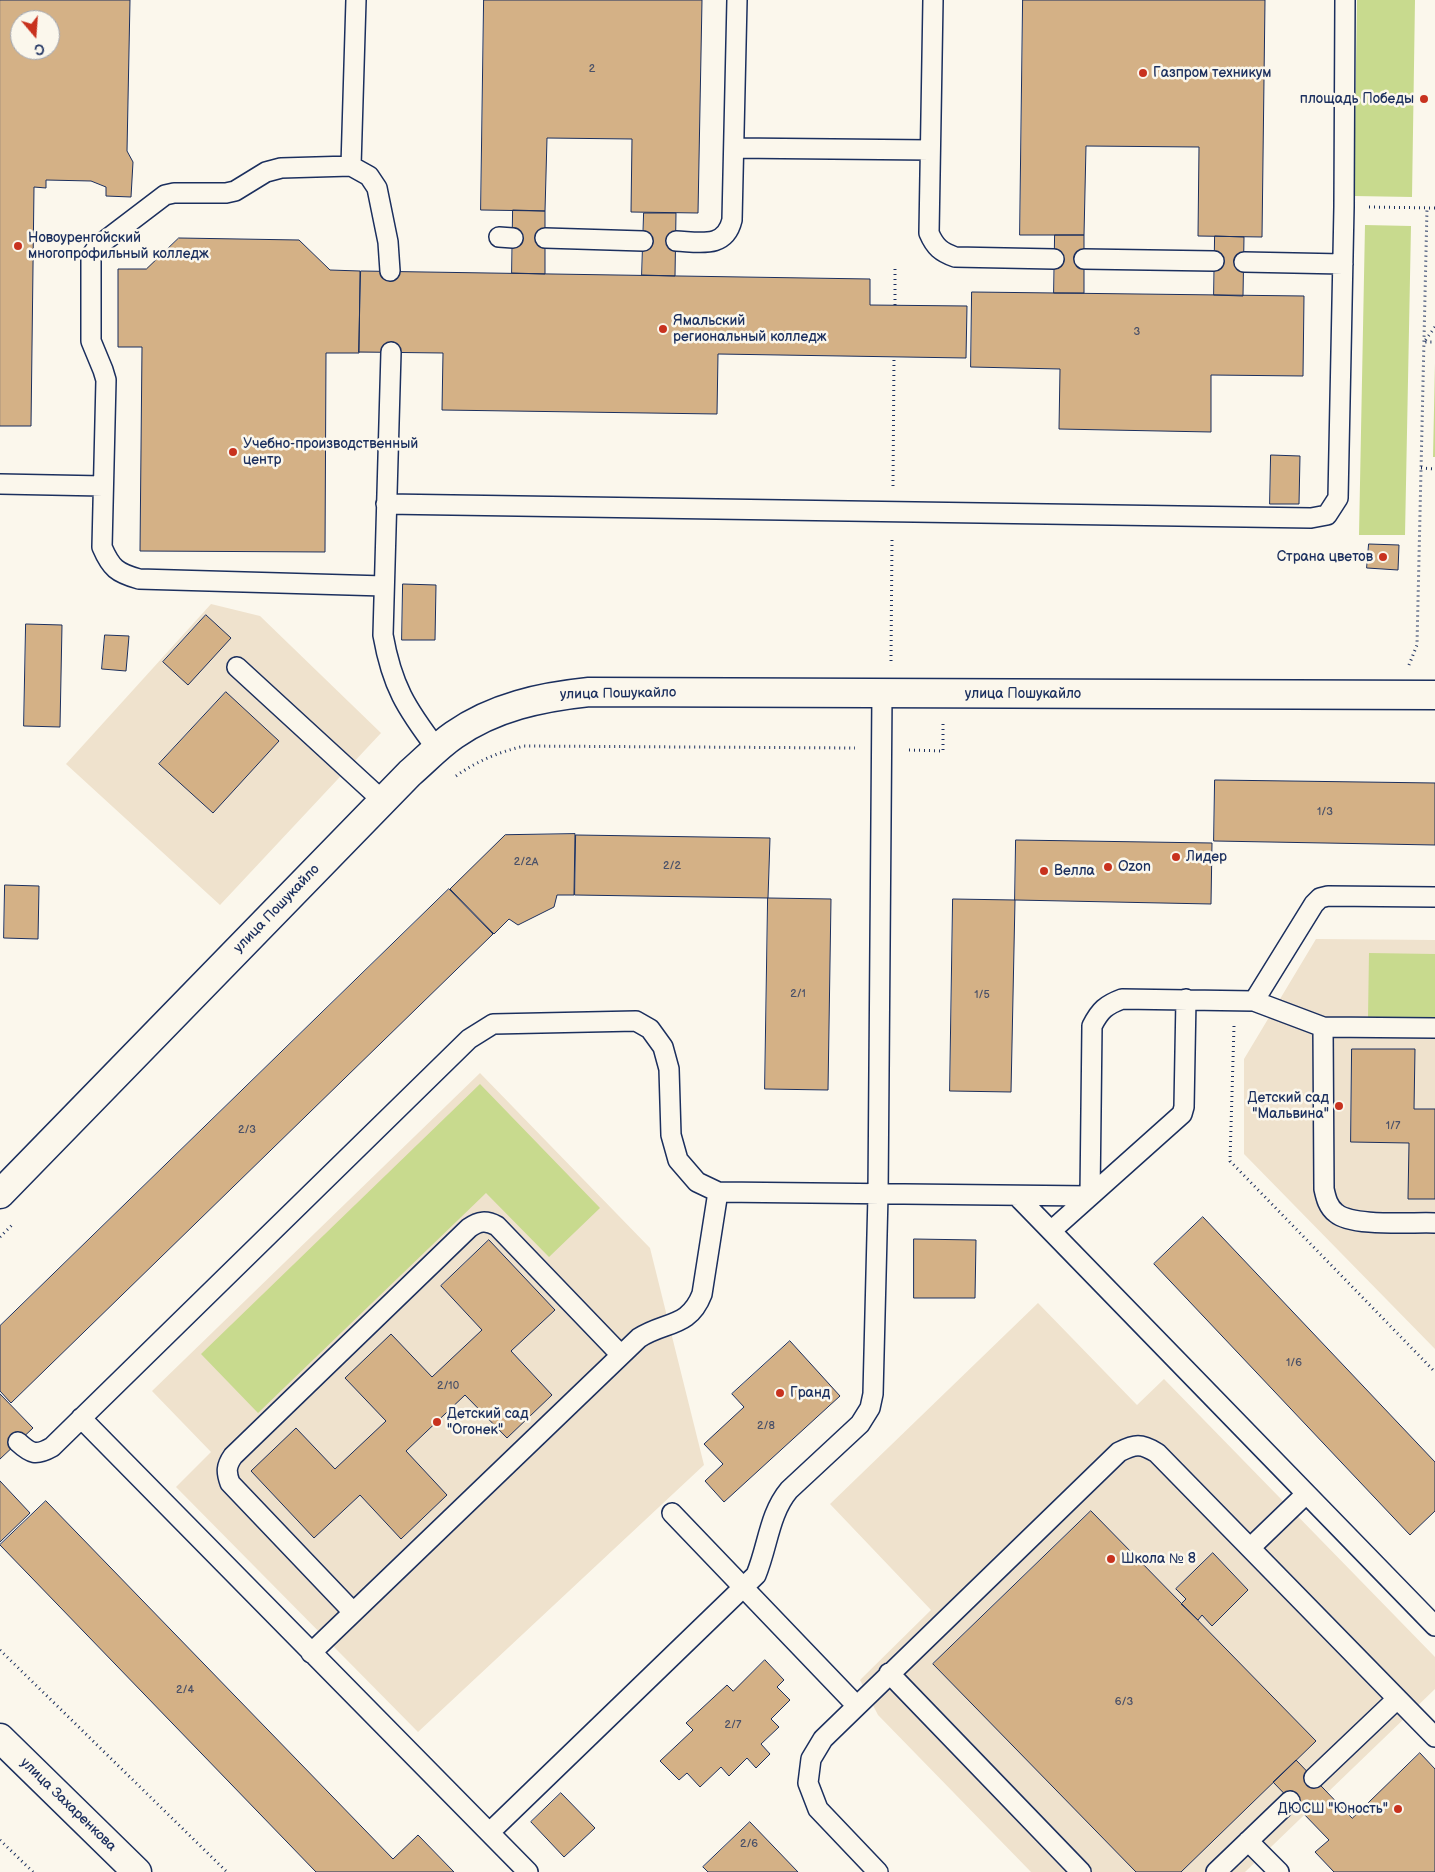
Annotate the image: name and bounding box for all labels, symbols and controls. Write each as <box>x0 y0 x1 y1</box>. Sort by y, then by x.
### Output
north arrow <box>10 10 60 60</box>
text: С <box>32 39 47 58</box>
house number: 2 <box>589 62 595 76</box>
place label: Газпром техникум <box>1153 65 1272 81</box>
marker: Газпром техникум <box>1137 67 1149 79</box>
place label: площадь Победы <box>1300 91 1414 107</box>
marker: площадь Победы <box>1418 93 1430 105</box>
place label: Новоуренгойский многопрофильный колледж <box>28 230 209 262</box>
marker: Новоуренгойский многопрофильный колледж <box>12 240 24 252</box>
place label: Ямальский региональный колледж <box>673 313 826 346</box>
marker: Ямальский региональный колледж <box>657 323 669 335</box>
house number: 3 <box>1134 325 1140 339</box>
place label: Учебно-производственный центр <box>243 436 418 468</box>
marker: Учебно-производственный центр <box>227 446 239 458</box>
place label: Страна цветов <box>1277 549 1373 565</box>
marker: Страна цветов <box>1377 551 1389 563</box>
street label: улица Пошукайло <box>560 685 676 703</box>
street label: улица Пошукайло <box>965 686 1081 702</box>
house number: 1/3 <box>1317 805 1333 819</box>
place label: Лидер <box>1186 849 1227 865</box>
marker: Лидер <box>1170 851 1182 863</box>
house number: 2/2А <box>514 855 538 869</box>
house number: 2/2 <box>663 859 681 873</box>
place label: Ozon <box>1118 859 1151 875</box>
street label: улица Пошукайло <box>231 861 323 957</box>
marker: Ozon <box>1102 861 1114 873</box>
place label: Велла <box>1054 863 1095 879</box>
marker: Велла <box>1038 865 1050 877</box>
house number: 2/1 <box>790 987 806 1001</box>
house number: 1/5 <box>974 988 990 1002</box>
place label: Детский сад "Мальвина" <box>1247 1090 1329 1122</box>
marker: Детский сад "Мальвина" <box>1333 1100 1345 1112</box>
house number: 1/7 <box>1386 1119 1400 1133</box>
house number: 2/3 <box>238 1123 256 1137</box>
house number: 1/6 <box>1286 1356 1302 1370</box>
house number: 2/10 <box>437 1379 459 1393</box>
place label: Гранд <box>790 1385 830 1401</box>
marker: Гранд <box>774 1387 786 1399</box>
place label: Детский сад "Огонек" <box>447 1406 529 1438</box>
marker: Детский сад "Огонек" <box>431 1416 443 1428</box>
house number: 2/8 <box>757 1419 775 1433</box>
place label: Школа № 8 <box>1121 1551 1196 1567</box>
marker: Школа № 8 <box>1105 1553 1117 1565</box>
house number: 2/4 <box>176 1683 194 1697</box>
house number: 6/3 <box>1115 1695 1133 1709</box>
house number: 2/7 <box>725 1718 741 1732</box>
street label: улица Захаренкова <box>16 1755 120 1855</box>
place label: ДЮСШ "Юность" <box>1278 1801 1388 1817</box>
marker: ДЮСШ "Юность" <box>1392 1803 1404 1815</box>
house number: 2/6 <box>740 1837 758 1851</box>

